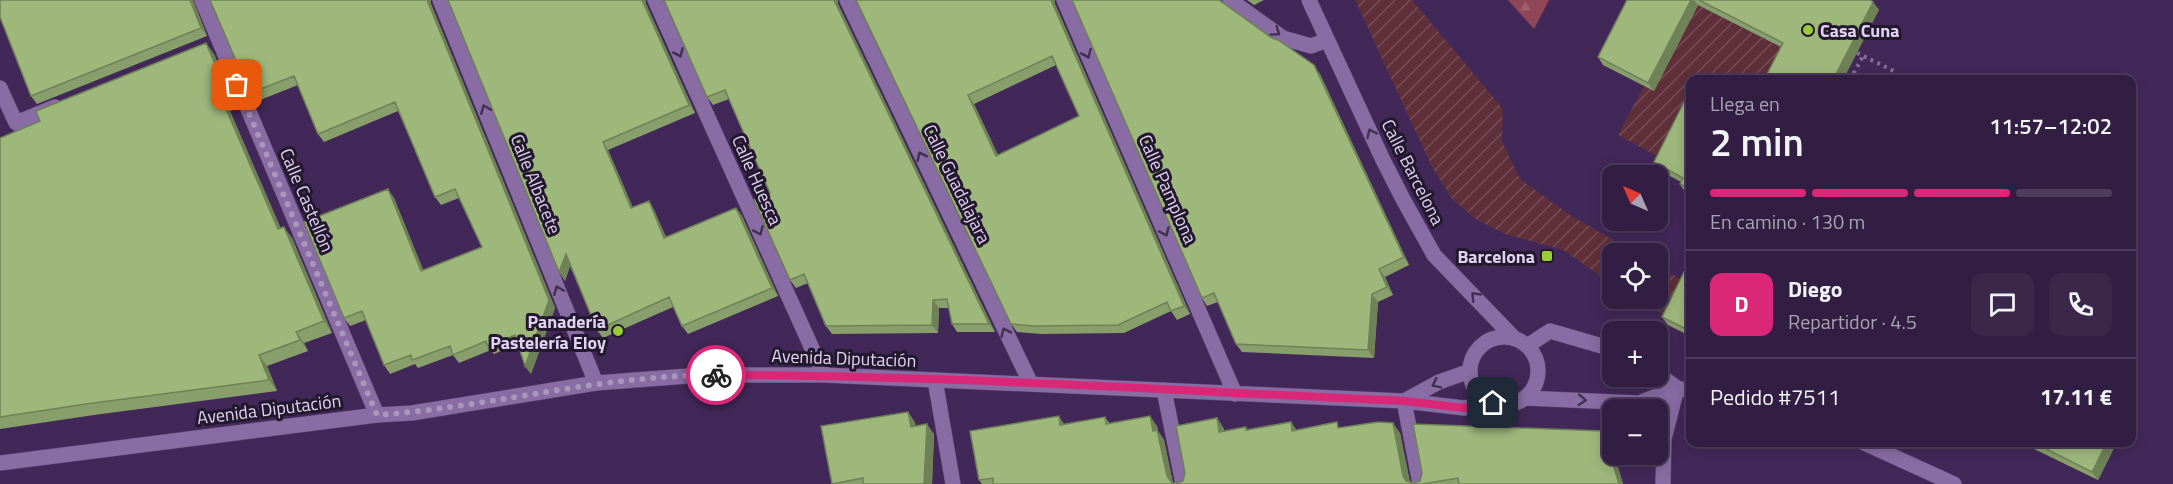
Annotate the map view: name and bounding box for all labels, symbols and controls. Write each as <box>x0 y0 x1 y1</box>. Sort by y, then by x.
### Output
place label: Casa Cuna <box>1820 17 1899 44</box>
marker: Casa Cuna <box>1801 23 1815 37</box>
one-way arrow <box>1269 25 1280 36</box>
one-way arrow <box>672 47 684 58</box>
one-way arrow <box>1080 47 1092 58</box>
pin <box>211 59 262 110</box>
icon: bag <box>220 68 253 101</box>
text: Llega en <box>1710 88 1780 119</box>
one-way arrow <box>480 105 492 116</box>
text: 11:57–12:02 <box>1989 109 2112 143</box>
text: 2 min <box>1710 112 1804 171</box>
street label: Calle Barcelona <box>1375 114 1451 230</box>
street label: Calle Guadalajara <box>916 120 998 248</box>
one-way arrow <box>1366 129 1378 140</box>
street label: Calle Albacete <box>504 130 568 238</box>
street label: Calle Pamplona <box>1132 130 1204 248</box>
street label: Calle Huesca <box>725 131 789 229</box>
street label: Calle Castellón <box>273 144 341 256</box>
one-way arrow <box>917 151 929 162</box>
north arrow <box>1602 165 1668 231</box>
map controls <box>1602 165 1668 465</box>
text: En camino · 130 m <box>1710 206 1865 237</box>
one-way arrow <box>752 225 764 236</box>
one-way arrow <box>1158 226 1170 237</box>
place label: Barcelona <box>1457 243 1535 270</box>
button: locate <box>1602 243 1668 309</box>
marker: Barcelona <box>1540 249 1554 263</box>
text: Diego <box>1788 272 1842 306</box>
button: chat <box>1971 273 2034 336</box>
button: phone <box>2049 273 2112 336</box>
one-way arrow <box>553 285 565 296</box>
text: D <box>1734 287 1749 321</box>
one-way arrow <box>1471 293 1482 304</box>
text: Repartidor · 4.5 <box>1788 306 1917 337</box>
place label: Panadería Pastelería Eloy <box>490 308 606 356</box>
button: + <box>1602 321 1668 387</box>
marker: Panadería Pastelería Eloy <box>611 324 625 338</box>
one-way arrow <box>1001 327 1013 338</box>
street label: Avenida Diputación <box>771 342 917 374</box>
courier <box>686 345 746 405</box>
icon: bike <box>700 359 733 392</box>
one-way arrow <box>1432 377 1443 389</box>
pin <box>1467 377 1518 428</box>
text: Pedido #7511 <box>1710 380 1840 414</box>
text: 17.11 € <box>2040 380 2112 414</box>
icon: home <box>1476 386 1509 419</box>
street label: Avenida Diputación <box>195 387 343 431</box>
one-way arrow <box>1578 394 1587 407</box>
button: − <box>1602 399 1668 465</box>

